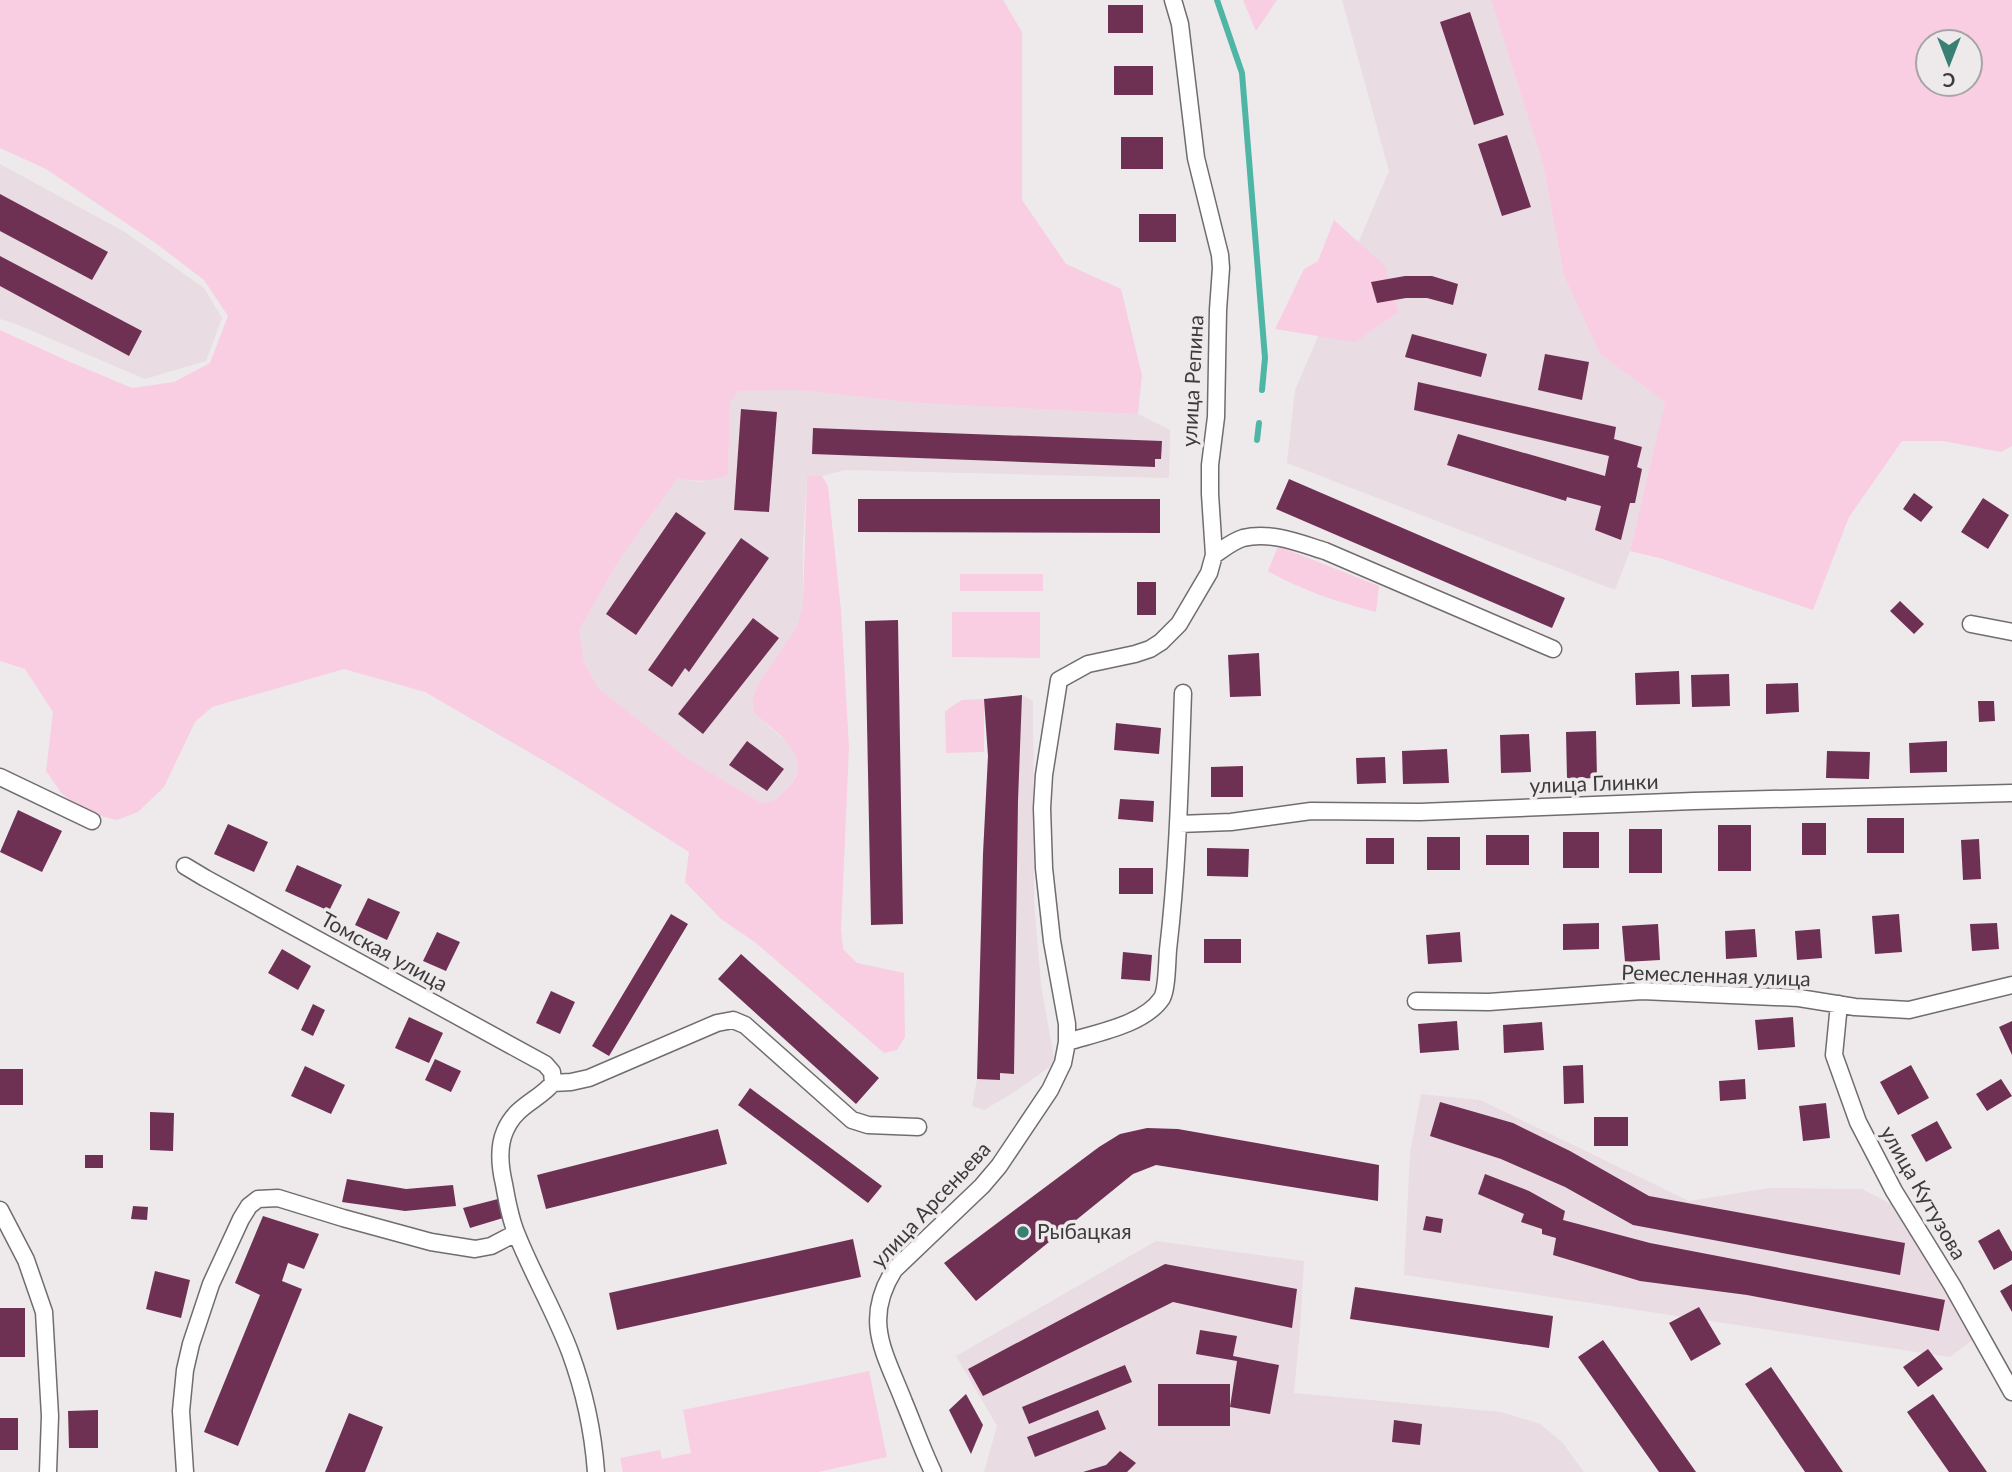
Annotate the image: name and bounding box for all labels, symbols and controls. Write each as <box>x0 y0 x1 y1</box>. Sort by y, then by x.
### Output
north arrow <box>1914 28 1984 98</box>
text: С <box>1942 69 1955 92</box>
street label: улица Репина <box>1176 314 1207 448</box>
street label: улица Глинки <box>1529 768 1659 797</box>
street label: Томская улица <box>317 906 452 996</box>
street label: Ремесленная улица <box>1621 959 1811 990</box>
street label: улица Кутузова <box>1876 1121 1973 1264</box>
street label: улица Арсеньева <box>865 1136 995 1272</box>
place label: Рыбацкая <box>1037 1218 1132 1243</box>
marker: Рыбацкая <box>1015 1224 1031 1240</box>

